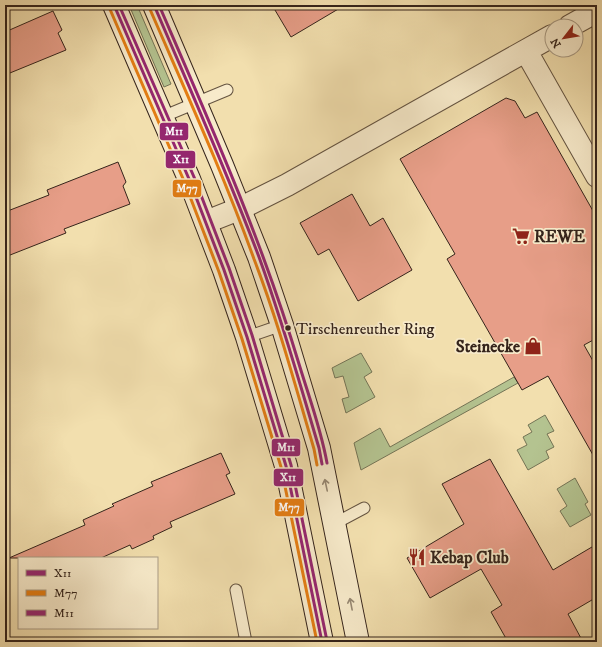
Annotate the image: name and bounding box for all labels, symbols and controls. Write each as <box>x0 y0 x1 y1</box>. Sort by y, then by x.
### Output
north arrow <box>544 18 584 58</box>
text: N <box>548 35 565 50</box>
line badge: M11 <box>159 122 189 141</box>
text: M11 <box>165 125 183 139</box>
line badge: X11 <box>165 150 196 169</box>
text: X11 <box>173 153 189 167</box>
line badge: M77 <box>172 179 202 198</box>
text: M77 <box>176 182 198 196</box>
supermarket icon: REWE <box>511 226 531 246</box>
place label: REWE <box>534 226 585 248</box>
place label: Tirschenreuther Ring <box>296 319 435 339</box>
marker: Tirschenreuther Ring <box>283 323 293 333</box>
place label: Steinecke <box>456 336 520 358</box>
shop icon: Steinecke <box>523 336 543 356</box>
line badge: M11 <box>271 438 301 457</box>
text: M11 <box>277 441 295 455</box>
line badge: X11 <box>273 468 304 487</box>
text: X11 <box>280 471 296 485</box>
one-way arrow <box>322 479 330 492</box>
line badge: M77 <box>274 498 305 517</box>
text: M77 <box>278 501 300 515</box>
restaurant icon: Kebap Club <box>407 547 427 567</box>
place label: Kebap Club <box>430 547 509 569</box>
legend <box>18 557 158 629</box>
text: X11 <box>54 566 72 581</box>
text: M77 <box>54 586 78 601</box>
one-way arrow <box>347 598 355 611</box>
text: M11 <box>54 606 74 621</box>

